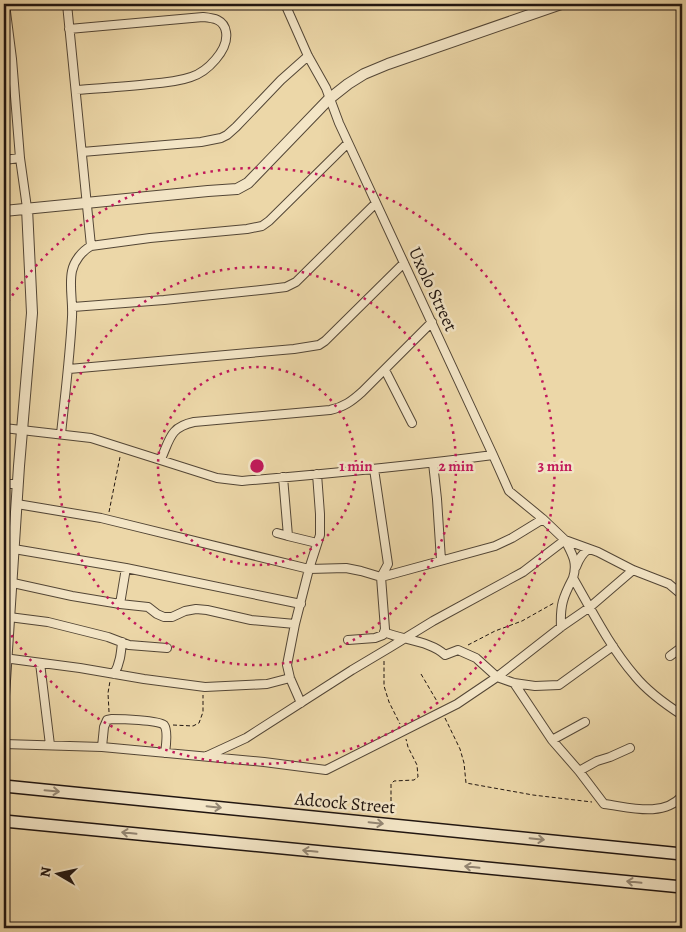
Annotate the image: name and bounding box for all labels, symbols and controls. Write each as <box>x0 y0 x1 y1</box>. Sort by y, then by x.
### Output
street label: Uxolo Street <box>403 243 463 335</box>
text: 1 min <box>339 456 373 476</box>
text: 2 min <box>438 456 474 476</box>
text: 3 min <box>538 456 573 476</box>
centre of rings <box>248 457 266 475</box>
one-way arrow <box>44 786 60 796</box>
street label: Adcock Street <box>293 787 396 819</box>
one-way arrow <box>206 802 222 812</box>
one-way arrow <box>367 818 383 828</box>
one-way arrow <box>121 828 137 838</box>
one-way arrow <box>529 834 545 844</box>
one-way arrow <box>303 846 319 856</box>
north arrow <box>32 850 82 900</box>
one-way arrow <box>464 862 480 872</box>
text: N <box>35 866 56 879</box>
one-way arrow <box>626 878 642 887</box>

